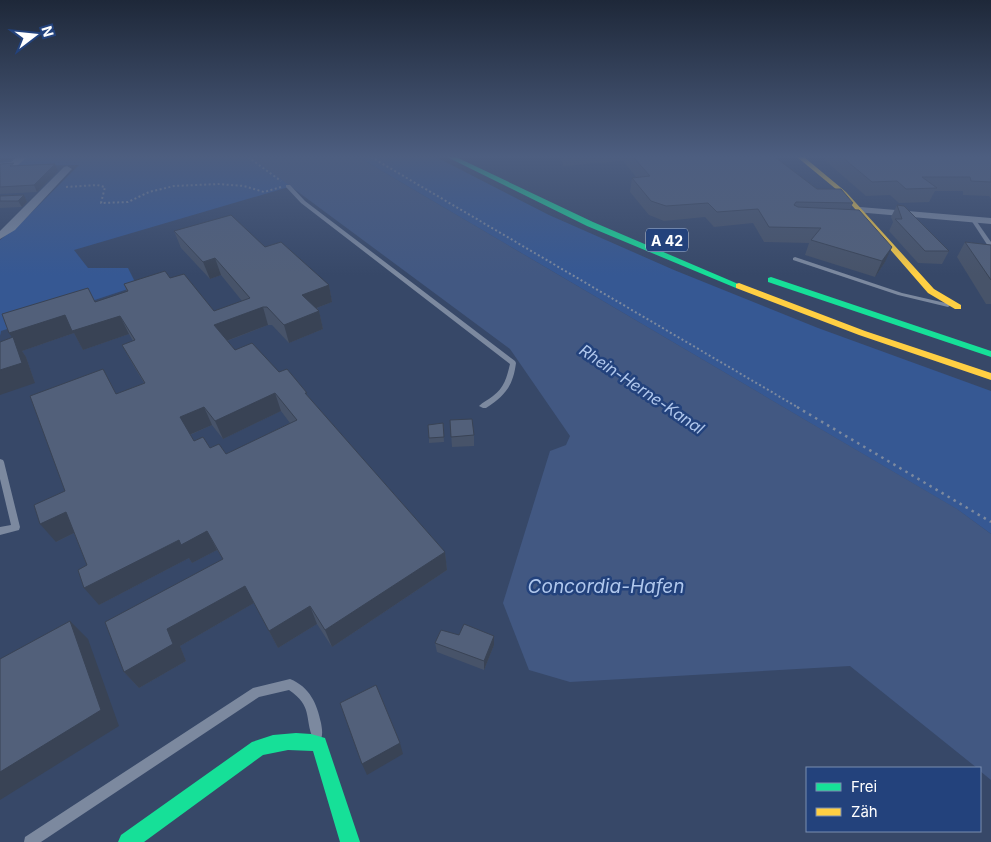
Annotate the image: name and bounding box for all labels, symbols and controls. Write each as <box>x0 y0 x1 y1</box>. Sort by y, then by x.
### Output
north arrow <box>10 10 60 60</box>
text: N <box>38 24 58 39</box>
road number: A 42 <box>646 228 688 252</box>
water label: Rhein-Herne-Kanal <box>576 340 708 438</box>
water label: Concordia-Hafen <box>528 575 684 598</box>
legend <box>806 767 981 832</box>
text: Frei <box>851 777 877 796</box>
text: Zäh <box>851 802 878 821</box>

